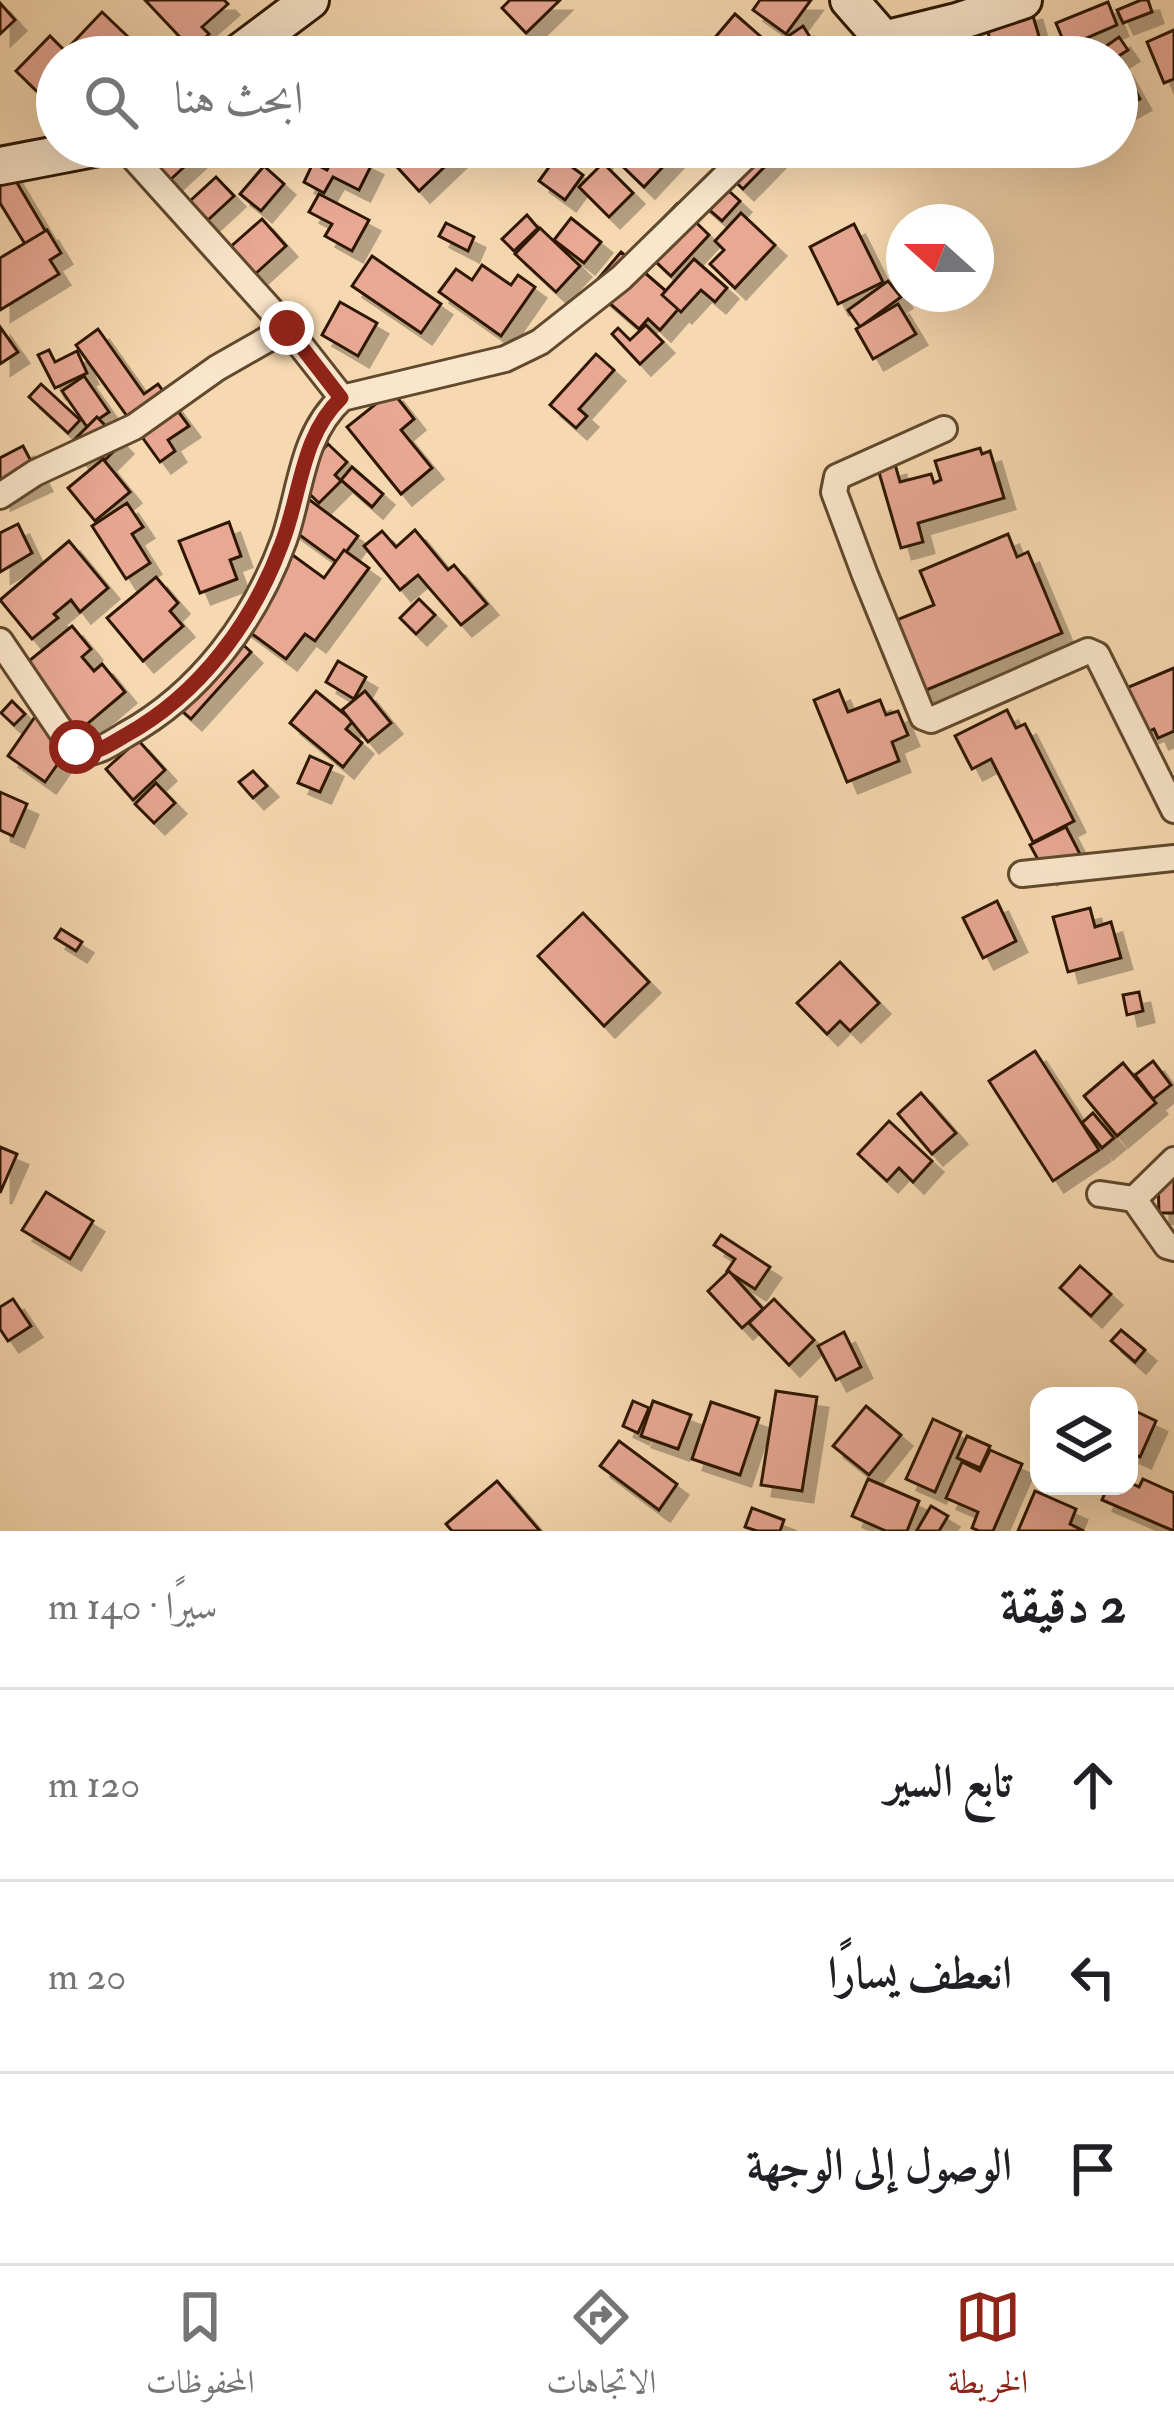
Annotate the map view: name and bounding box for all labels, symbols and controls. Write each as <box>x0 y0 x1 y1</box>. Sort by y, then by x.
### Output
search box <box>36 36 1138 168</box>
icon: search <box>78 69 144 135</box>
text: ابحث هنا <box>174 71 304 127</box>
north arrow <box>886 204 994 312</box>
route end <box>260 301 314 355</box>
route start <box>49 720 103 774</box>
map controls <box>1030 1387 1138 1495</box>
button: layers <box>1030 1387 1138 1495</box>
text: 2 دقيقة <box>1000 1574 1126 1638</box>
text: سيرًا · 140 m <box>48 1582 218 1631</box>
icon: ahead <box>1060 1752 1126 1818</box>
text: تابع السير <box>885 1754 1012 1810</box>
text: 120 m <box>48 1760 140 1809</box>
icon: left <box>1060 1944 1126 2010</box>
text: انعطف يسارًا <box>828 1946 1012 2002</box>
text: 20 m <box>48 1952 126 2001</box>
icon: arrive <box>1060 2136 1126 2202</box>
text: الوصول إلى الوجهة <box>747 2138 1012 2194</box>
tab: المحفوظات <box>146 2284 255 2414</box>
tab: الاتجاهات <box>546 2284 656 2414</box>
tab: الخريطة <box>948 2284 1028 2414</box>

